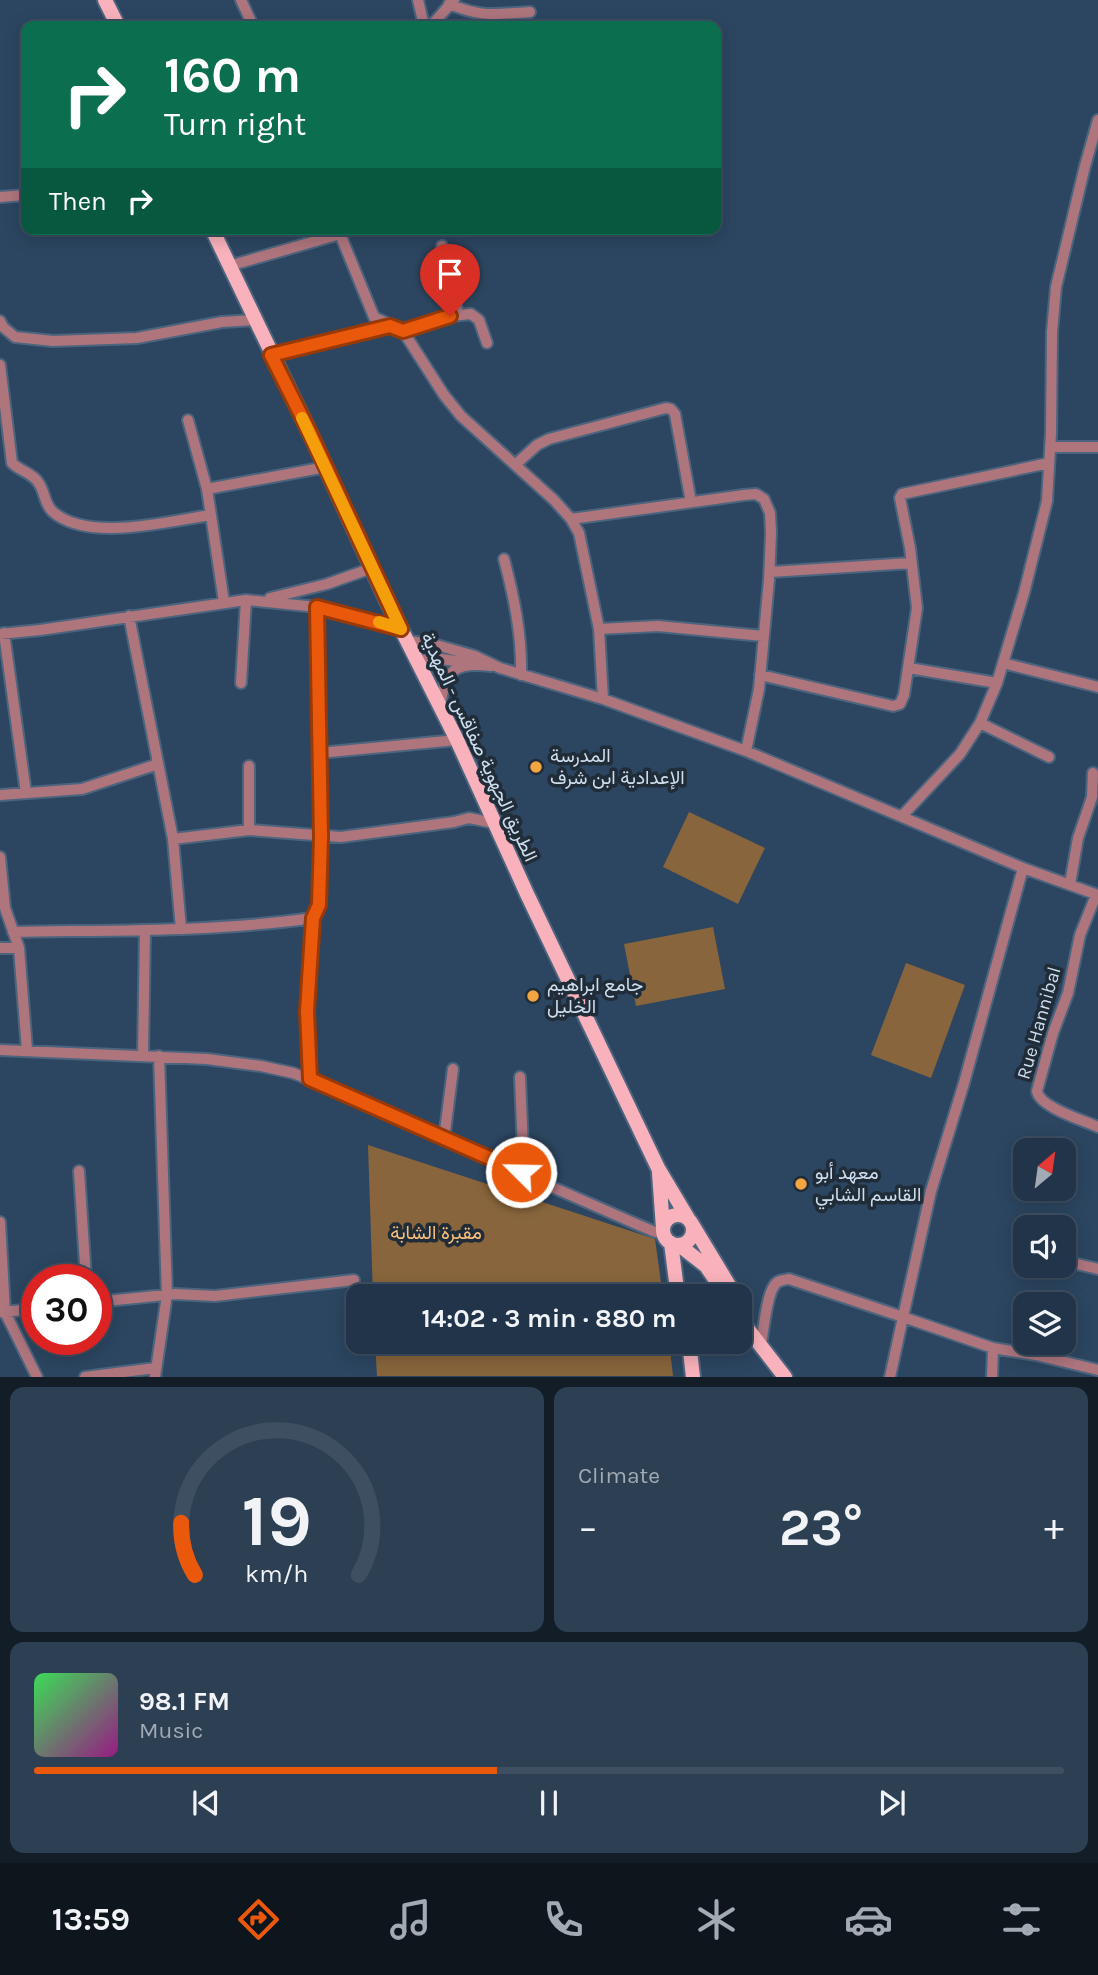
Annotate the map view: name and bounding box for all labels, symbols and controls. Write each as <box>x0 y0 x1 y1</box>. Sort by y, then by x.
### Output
text: 160 m <box>164 47 301 104</box>
icon: right <box>49 49 140 140</box>
text: Turn right <box>164 106 306 143</box>
icon: right <box>121 182 159 220</box>
text: Then <box>49 186 107 217</box>
pin <box>420 244 480 316</box>
icon: arrive <box>431 255 469 293</box>
street label: الطريق الجهوية صفاقس - المهدية <box>416 629 542 865</box>
place label: المدرسة الإعدادية ابن شرف <box>550 745 685 790</box>
marker: المدرسة الإعدادية ابن شرف <box>528 759 544 775</box>
street label: Rue Hannibal <box>1012 964 1066 1082</box>
place label: جامع ابراهيم الخليل <box>547 974 643 1018</box>
marker: جامع ابراهيم الخليل <box>525 988 541 1004</box>
position arrow <box>484 1135 558 1209</box>
north arrow <box>1013 1138 1076 1200</box>
map controls <box>1013 1138 1076 1355</box>
place label: معهد أبو القاسم الشابي <box>815 1162 921 1210</box>
marker: معهد أبو القاسم الشابي <box>793 1176 809 1192</box>
button: sound <box>1013 1215 1076 1278</box>
park label: مقبرة الشابة <box>390 1222 482 1244</box>
speed limit sign: 30 <box>21 1264 112 1355</box>
button: layers <box>1013 1292 1076 1355</box>
text: 14:02 · 3 min · 880 m <box>422 1303 676 1334</box>
text: Climate <box>578 1462 660 1489</box>
text: 19 <box>242 1479 312 1564</box>
text: 23° <box>779 1497 863 1558</box>
text: − <box>578 1505 598 1550</box>
text: + <box>1044 1505 1064 1550</box>
text: km/h <box>245 1559 309 1588</box>
text: 98.1 FM <box>139 1686 230 1717</box>
text: Music <box>139 1717 203 1744</box>
icon: previous <box>187 1784 225 1822</box>
icon: pause <box>530 1784 568 1822</box>
icon: next <box>873 1784 911 1822</box>
icon: directions <box>234 1895 283 1944</box>
icon: music <box>386 1895 435 1944</box>
icon: phone <box>539 1895 588 1944</box>
icon: climate <box>692 1895 741 1944</box>
icon: car <box>844 1895 893 1944</box>
icon: filters <box>997 1895 1046 1944</box>
text: 13:59 <box>52 1901 130 1938</box>

